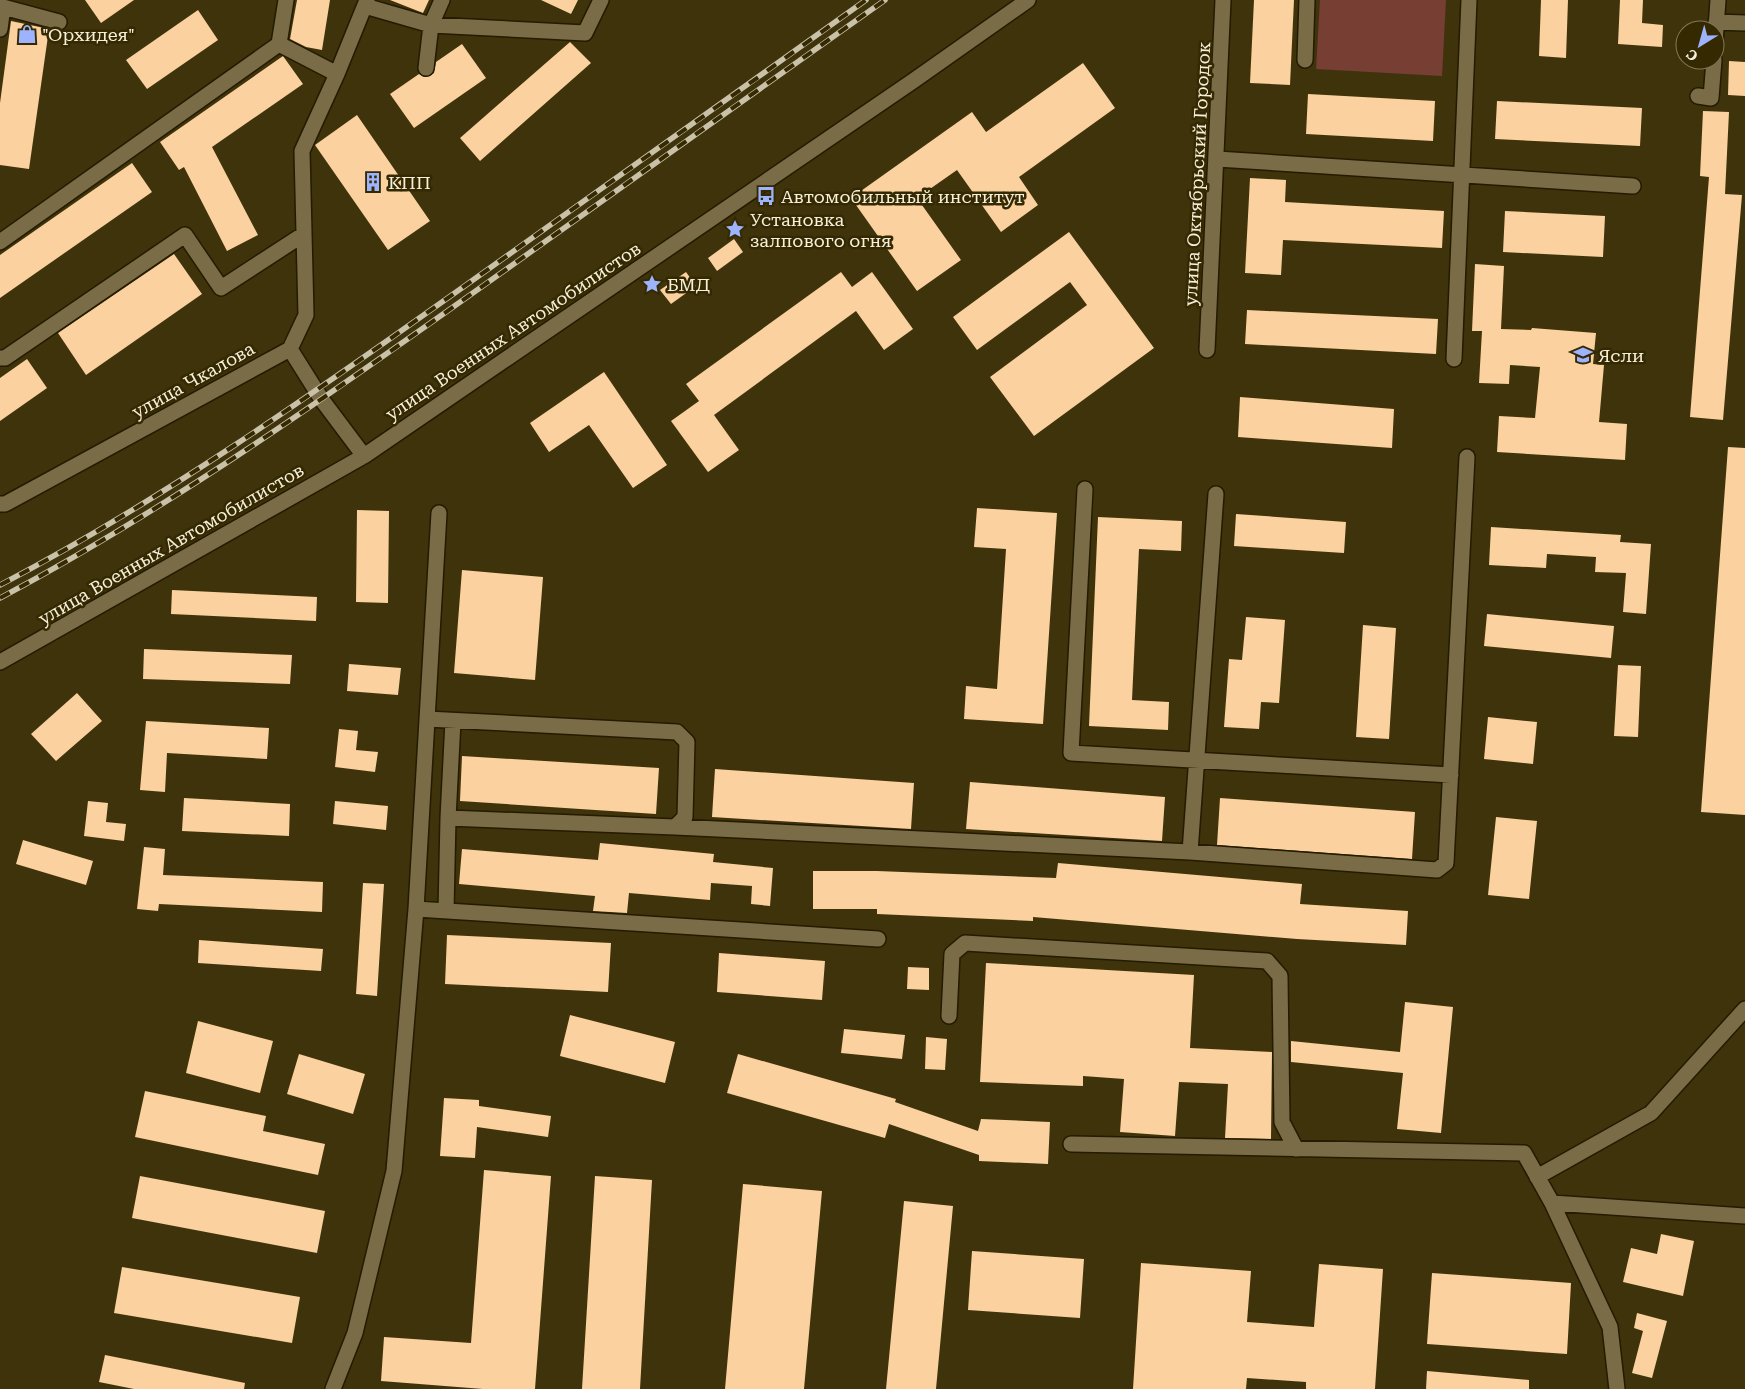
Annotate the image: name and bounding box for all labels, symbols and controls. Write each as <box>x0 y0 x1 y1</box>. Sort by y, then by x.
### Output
north arrow <box>1675 20 1725 70</box>
shop icon: "Орхидея" <box>16 23 38 45</box>
place label: "Орхидея" <box>42 24 135 45</box>
street label: улица Октябрьский Городок <box>1180 41 1214 307</box>
text: С <box>1683 46 1701 65</box>
building icon: КПП <box>362 171 384 193</box>
place label: КПП <box>388 172 431 193</box>
bus stop icon: Автомобильный институт <box>755 185 777 207</box>
place label: Автомобильный институт <box>781 186 1025 207</box>
place label: Установка залпового огня <box>750 209 892 251</box>
place icon: Установка залпового огня <box>724 218 746 240</box>
street label: улица Военных Автомобилистов <box>381 237 645 425</box>
place icon: БМД <box>641 273 663 295</box>
place label: БМД <box>667 274 710 295</box>
street label: улица Чкалова <box>128 338 258 422</box>
school or university icon: Ясли <box>1572 344 1594 366</box>
place label: Ясли <box>1598 345 1644 366</box>
street label: улица Военных Автомобилистов <box>34 459 308 629</box>

